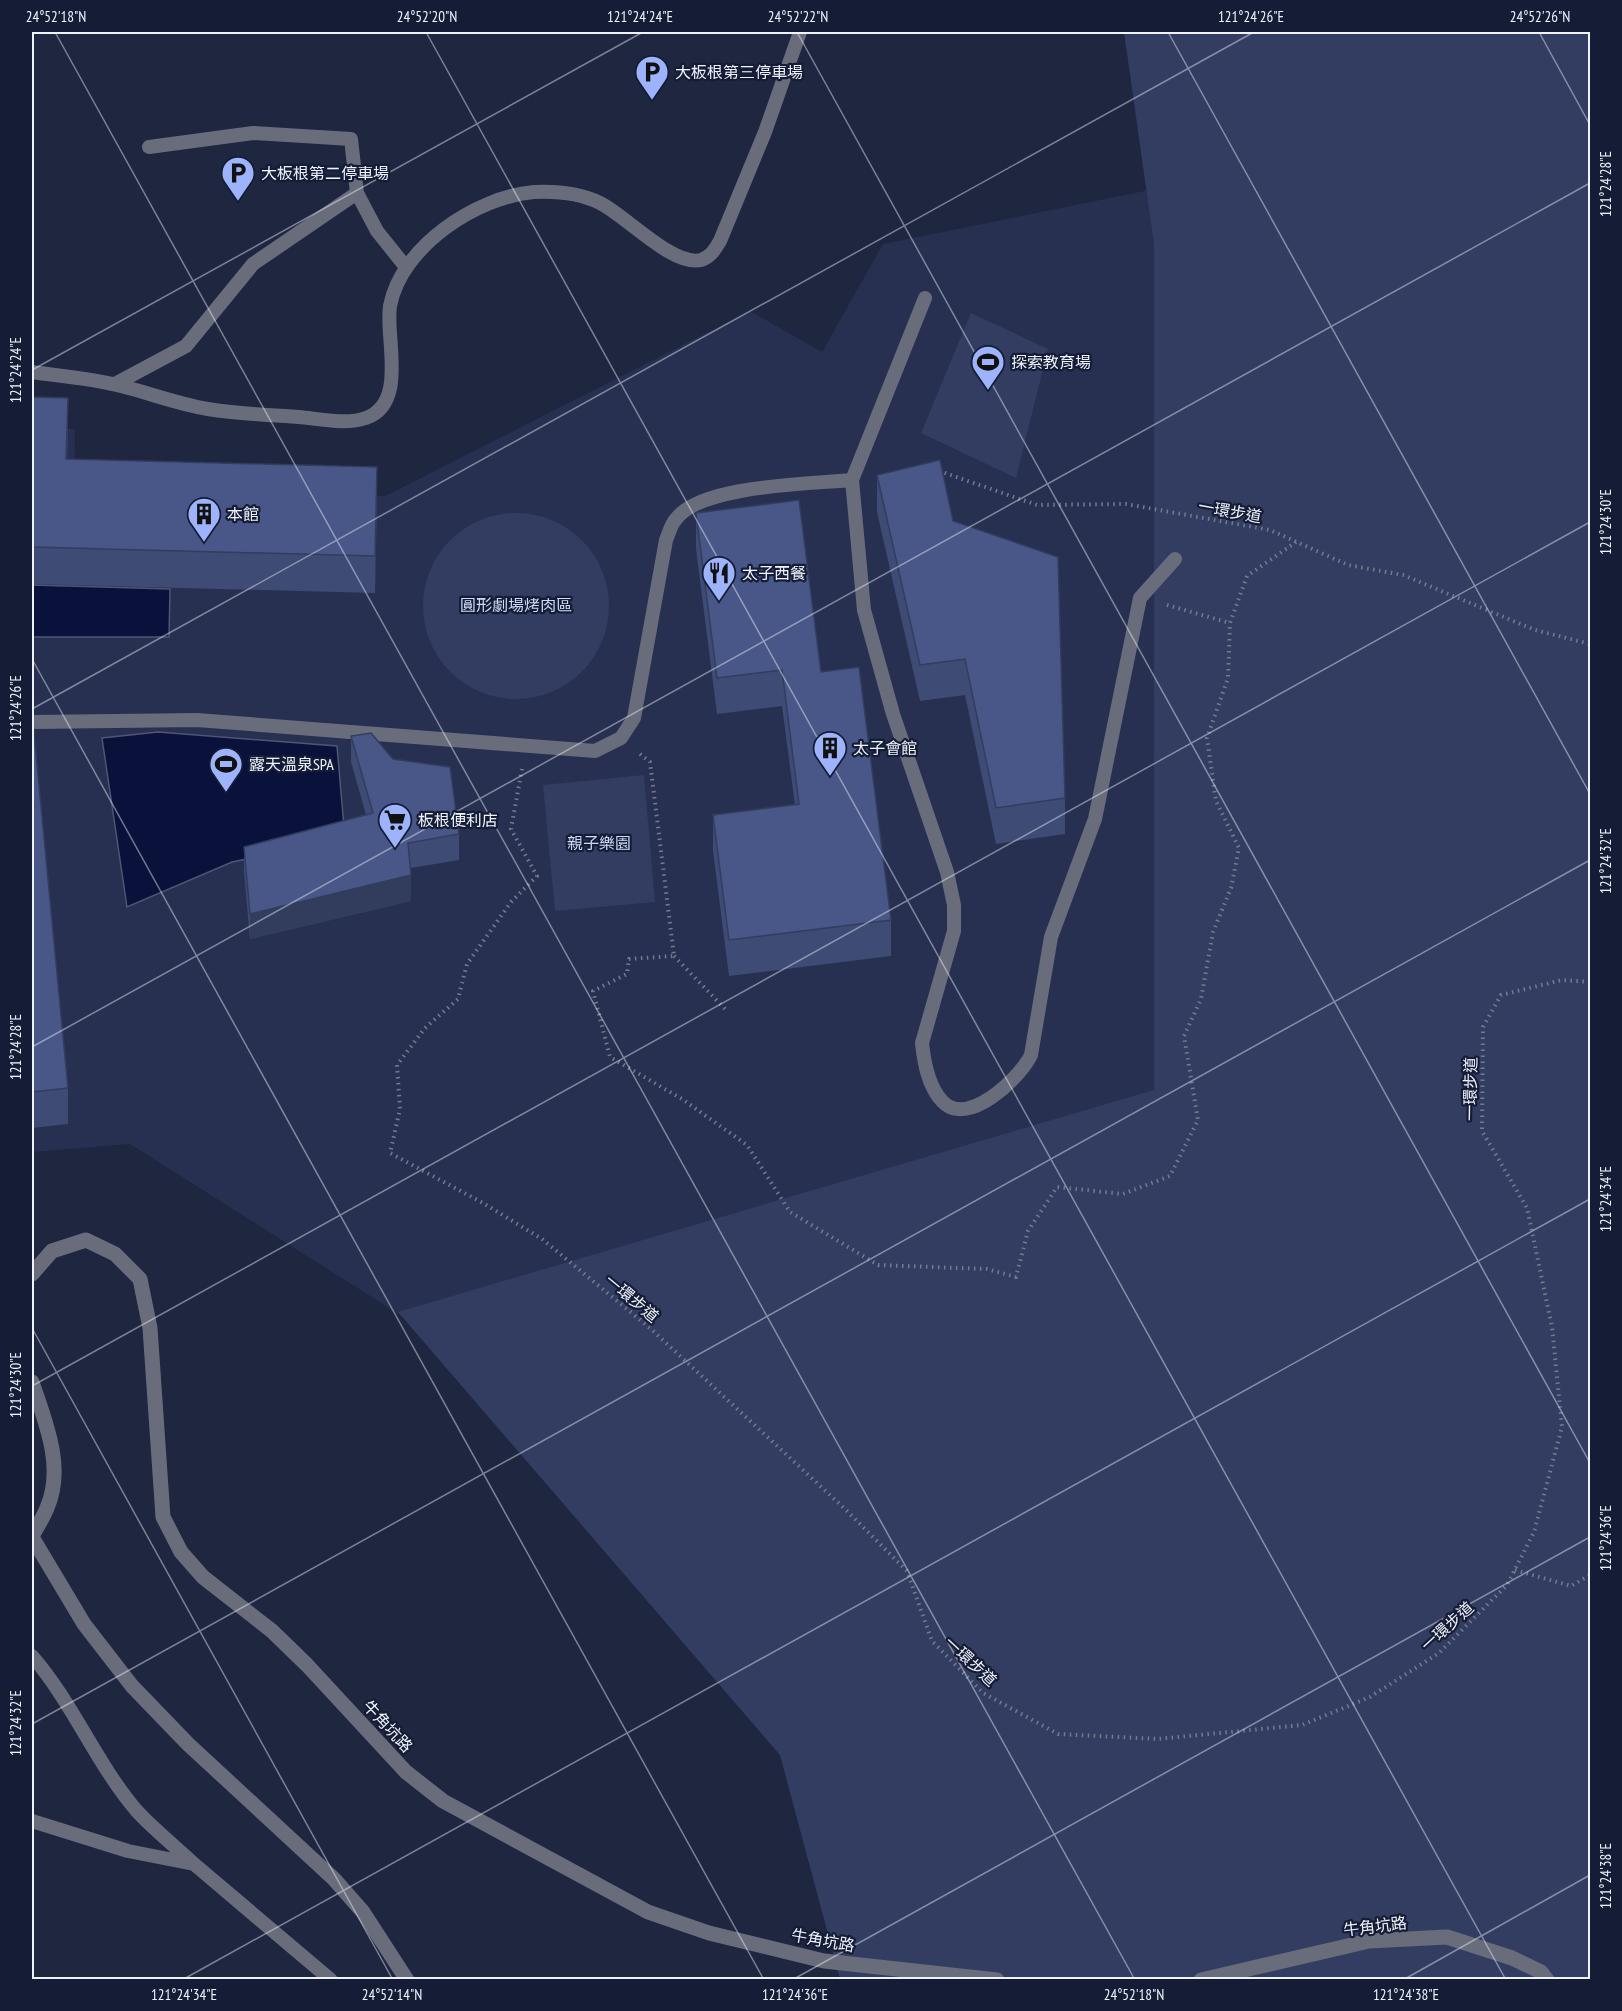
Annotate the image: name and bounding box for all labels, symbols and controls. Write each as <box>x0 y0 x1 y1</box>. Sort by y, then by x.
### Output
text: 24°52'18"N <box>26 7 86 26</box>
text: 24°52'20"N <box>397 7 457 26</box>
text: 121°24'24"E <box>607 7 673 26</box>
text: 24°52'22"N <box>768 7 828 26</box>
text: 121°24'26"E <box>1218 7 1284 26</box>
text: 24°52'26"N <box>1510 7 1570 26</box>
parking icon: 大板根第三停車場 <box>634 54 670 101</box>
place label: 大板根第三停車場 <box>675 62 803 82</box>
text: 121°24'28"E <box>1596 151 1615 217</box>
parking icon: 大板根第二停車場 <box>220 155 256 202</box>
place label: 大板根第二停車場 <box>261 163 389 183</box>
text: 121°24'24"E <box>6 337 25 403</box>
sports icon: 探索教育場 <box>970 344 1006 391</box>
place label: 探索教育場 <box>1011 352 1091 372</box>
text: 121°24'30"E <box>1596 489 1615 555</box>
building icon: 本館 <box>186 496 222 543</box>
street label: 一環步道 <box>1197 496 1263 526</box>
place label: 本館 <box>227 504 259 524</box>
restaurant icon: 太子西餐 <box>701 555 737 602</box>
place label: 太子西餐 <box>742 563 806 583</box>
park label: 圓形劇場烤肉區 <box>460 595 572 615</box>
text: 121°24'26"E <box>6 675 25 741</box>
building icon: 太子會館 <box>812 730 848 777</box>
place label: 太子會館 <box>853 738 917 758</box>
sports icon: 露天溫泉SPA <box>208 746 244 793</box>
place label: 露天溫泉SPA <box>249 754 334 774</box>
supermarket icon: 板根便利店 <box>377 802 413 849</box>
place label: 板根便利店 <box>418 810 498 830</box>
text: 121°24'32"E <box>1596 828 1615 894</box>
park label: 親子樂園 <box>567 833 631 853</box>
text: 121°24'28"E <box>6 1014 25 1080</box>
street label: 一環步道 <box>1459 1057 1481 1121</box>
text: 121°24'34"E <box>1596 1166 1615 1232</box>
street label: 一環步道 <box>601 1270 663 1326</box>
text: 121°24'30"E <box>6 1352 25 1418</box>
text: 121°24'36"E <box>1596 1505 1615 1571</box>
street label: 一環步道 <box>1417 1597 1477 1655</box>
street label: 一環步道 <box>941 1632 1001 1690</box>
text: 121°24'32"E <box>6 1690 25 1756</box>
street label: 牛角坑路 <box>359 1696 417 1756</box>
text: 121°24'38"E <box>1596 1843 1615 1909</box>
street label: 牛角坑路 <box>1342 1912 1408 1940</box>
street label: 牛角坑路 <box>790 1925 856 1955</box>
text: 121°24'34"E <box>151 1985 217 2004</box>
text: 24°52'14"N <box>362 1985 422 2004</box>
text: 121°24'36"E <box>762 1985 828 2004</box>
text: 24°52'18"N <box>1104 1985 1164 2004</box>
text: 121°24'38"E <box>1373 1985 1439 2004</box>

